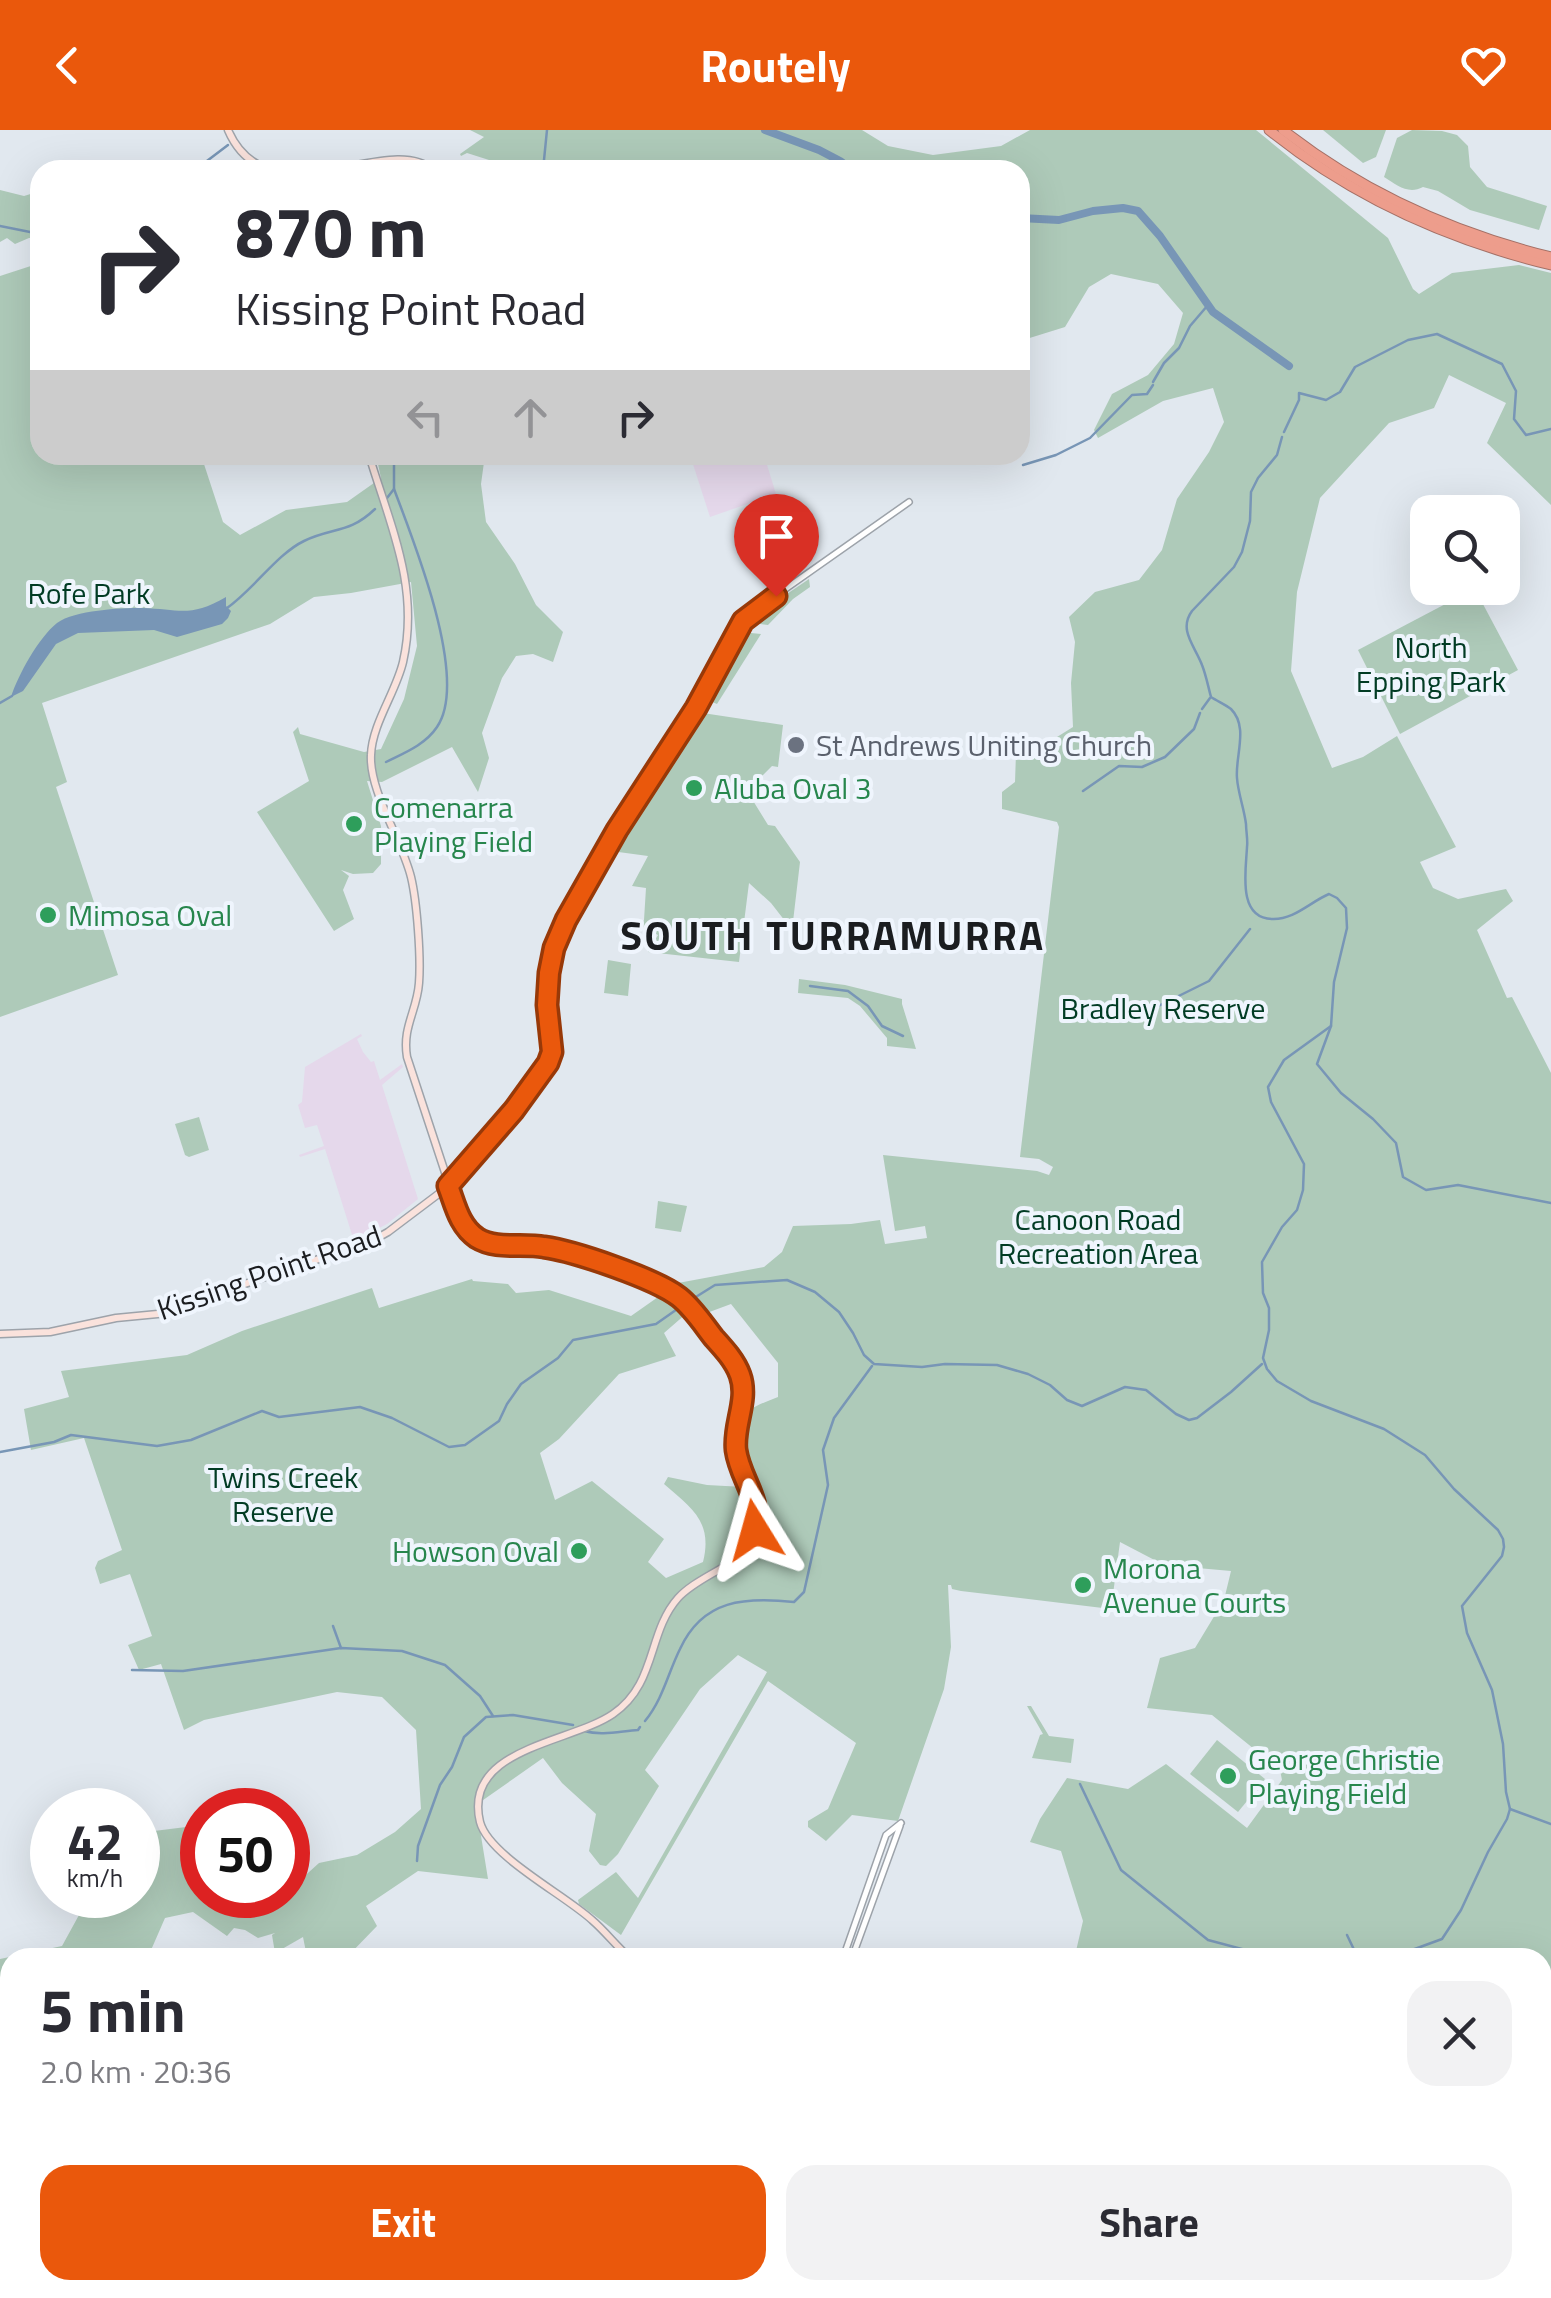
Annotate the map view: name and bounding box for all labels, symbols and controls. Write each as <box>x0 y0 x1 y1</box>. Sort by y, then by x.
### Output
text: Routely <box>700 31 851 99</box>
icon: back <box>40 38 95 93</box>
icon: heart <box>1456 38 1511 93</box>
text: 870 m <box>235 178 427 284</box>
icon: right <box>70 200 200 330</box>
text: Kissing Point Road <box>235 274 587 342</box>
icon: left <box>398 390 453 445</box>
icon: ahead <box>503 390 558 445</box>
icon: right <box>608 390 663 445</box>
pin <box>734 494 819 597</box>
map controls <box>1410 495 1520 605</box>
button: search <box>1410 495 1520 605</box>
icon: arrive <box>749 509 804 564</box>
park label: Rofe Park <box>28 570 150 616</box>
park label: North Epping Park <box>1356 624 1506 704</box>
place label: St Andrews Uniting Church <box>816 722 1152 768</box>
marker: St Andrews Uniting Church <box>785 734 807 756</box>
place label: Aluba Oval 3 <box>714 765 872 811</box>
marker: Aluba Oval 3 <box>683 777 705 799</box>
place label: Comenarra Playing Field <box>374 784 533 864</box>
marker: Comenarra Playing Field <box>343 813 365 835</box>
place label: Mimosa Oval <box>68 892 232 938</box>
marker: Mimosa Oval <box>37 904 59 926</box>
district label: SOUTH TURRAMURRA <box>620 905 1046 966</box>
park label: Bradley Reserve <box>1061 985 1265 1031</box>
park label: Canoon Road Recreation Area <box>998 1196 1198 1276</box>
street label: Kissing Point Road <box>151 1212 387 1332</box>
park label: Twins Creek Reserve <box>208 1454 358 1534</box>
position arrow <box>703 1478 807 1582</box>
place label: Howson Oval <box>392 1528 559 1574</box>
marker: Howson Oval <box>568 1540 590 1562</box>
place label: Morona Avenue Courts <box>1103 1545 1286 1625</box>
marker: Morona Avenue Courts <box>1072 1574 1094 1596</box>
place label: George Christie Playing Field <box>1248 1736 1440 1816</box>
marker: George Christie Playing Field <box>1217 1765 1239 1787</box>
speed limit sign: 50 <box>180 1788 310 1918</box>
text: 42 <box>67 1803 123 1879</box>
text: km/h <box>67 1859 123 1897</box>
text: 5 min <box>40 1964 186 2055</box>
button: close <box>1407 1981 1512 2086</box>
text: 2.0 km · 20:36 <box>40 2047 232 2095</box>
button: Exit <box>40 2165 766 2280</box>
button: Share <box>786 2165 1512 2280</box>

